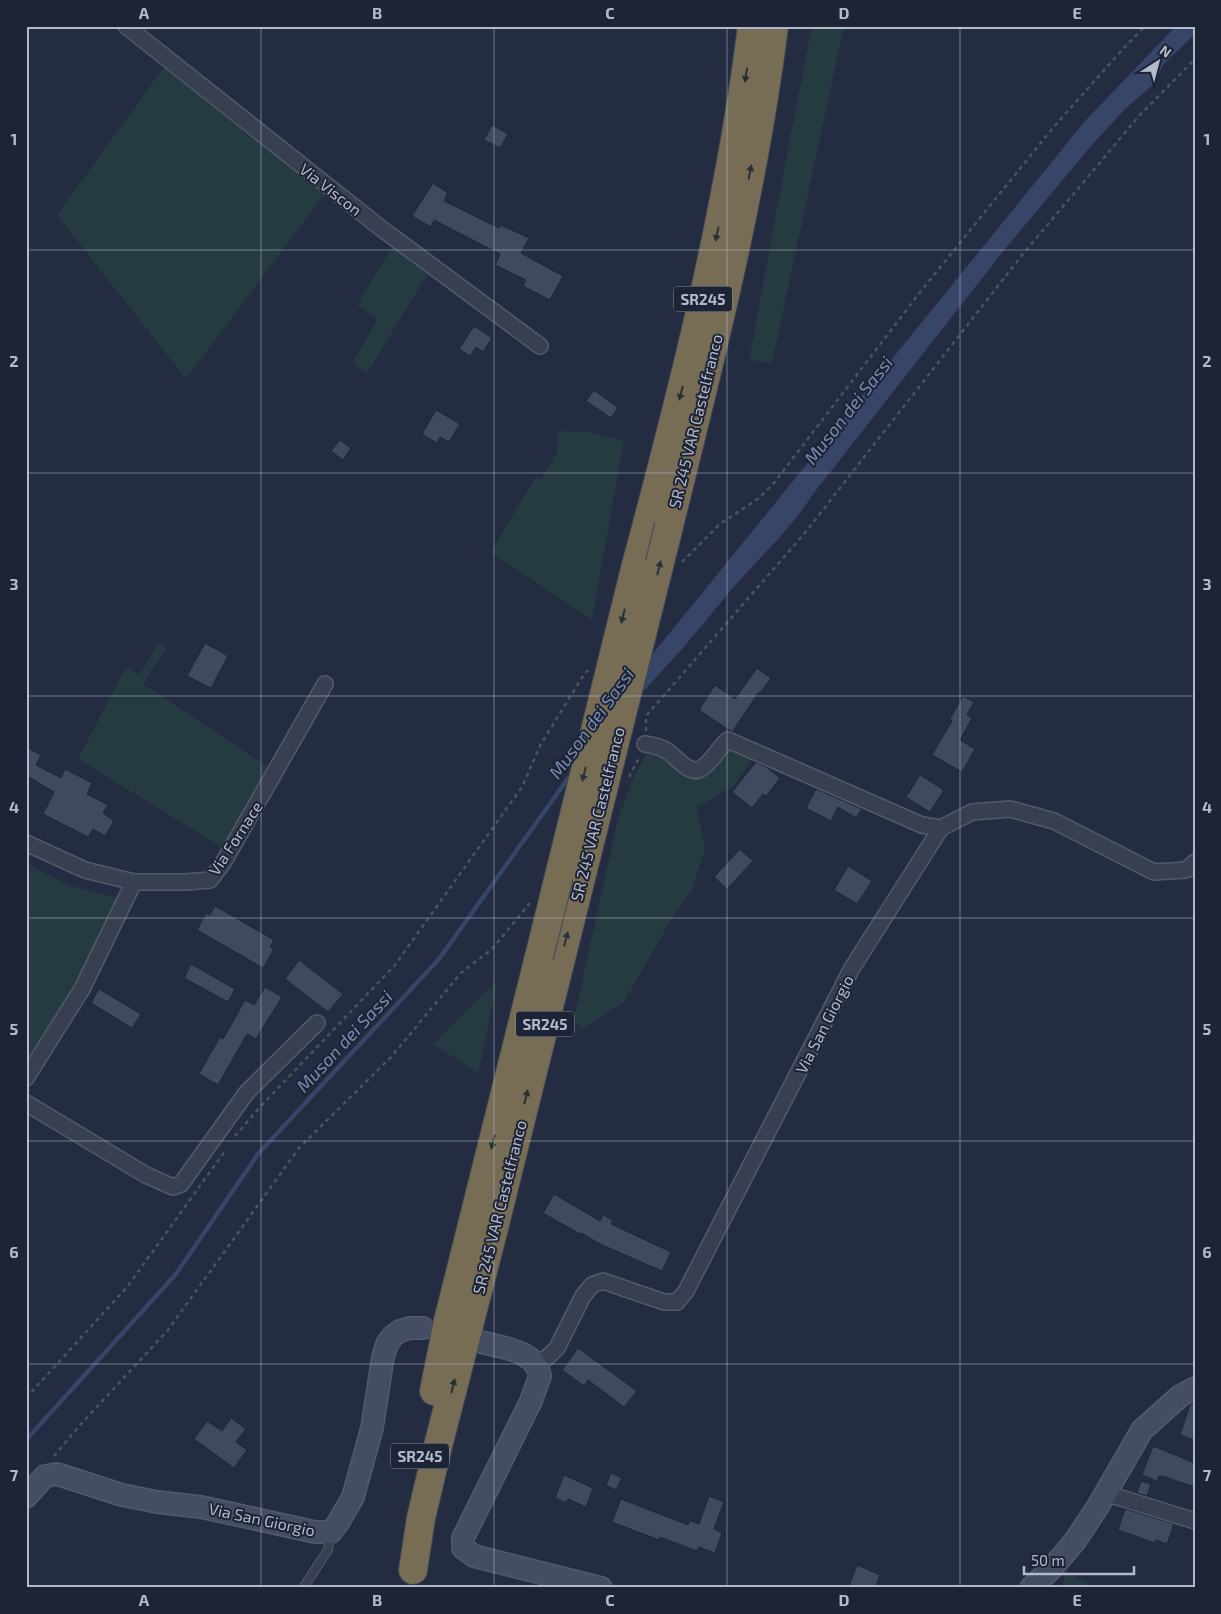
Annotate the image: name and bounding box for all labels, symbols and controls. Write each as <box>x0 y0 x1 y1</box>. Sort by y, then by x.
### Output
text: A <box>139 3 150 22</box>
text: B <box>372 3 382 22</box>
text: C <box>605 3 615 22</box>
text: D <box>839 3 850 22</box>
text: E <box>1072 3 1082 22</box>
north arrow <box>1134 38 1184 88</box>
text: N <box>1157 41 1175 61</box>
one-way arrow <box>742 67 750 83</box>
text: 1 <box>11 129 17 148</box>
text: 1 <box>1204 129 1210 148</box>
street label: Via Viscon <box>296 159 366 219</box>
one-way arrow <box>747 163 755 179</box>
one-way arrow <box>713 227 721 242</box>
road number: SR245 <box>674 286 732 312</box>
street label: SR 245 VAR Castelfranco <box>664 332 726 510</box>
text: 2 <box>9 351 19 370</box>
water label: Muson dei Sassi <box>799 351 897 468</box>
text: 2 <box>1202 351 1212 370</box>
one-way arrow <box>677 385 685 400</box>
one-way arrow <box>655 561 663 576</box>
text: 3 <box>9 574 19 593</box>
text: 3 <box>1202 574 1212 593</box>
one-way arrow <box>619 608 627 623</box>
water label: Muson dei Sassi <box>544 663 639 782</box>
street label: SR 245 VAR Castelfranco <box>566 725 628 903</box>
one-way arrow <box>580 766 588 781</box>
text: 4 <box>9 797 19 816</box>
street label: Via Fornace <box>204 797 266 879</box>
text: 4 <box>1202 797 1212 816</box>
one-way arrow <box>562 931 570 947</box>
street label: Via San Giorgio <box>791 972 857 1076</box>
water label: Muson dei Sassi <box>291 985 397 1096</box>
road number: SR245 <box>516 1012 574 1036</box>
text: 5 <box>10 1019 19 1038</box>
text: 5 <box>1203 1019 1212 1038</box>
one-way arrow <box>522 1089 530 1104</box>
street label: SR 245 VAR Castelfranco <box>468 1118 530 1296</box>
one-way arrow <box>489 1135 497 1150</box>
text: 6 <box>9 1242 19 1261</box>
text: 6 <box>1202 1242 1212 1261</box>
one-way arrow <box>449 1378 457 1393</box>
road number: SR245 <box>391 1444 449 1468</box>
text: 7 <box>10 1465 19 1484</box>
text: 7 <box>1203 1465 1212 1484</box>
street label: Via San Giorgio <box>207 1498 317 1540</box>
scale bar <box>1024 1544 1134 1576</box>
text: 50 m <box>1031 1551 1065 1569</box>
text: A <box>139 1590 150 1609</box>
text: B <box>372 1590 382 1609</box>
text: C <box>605 1590 615 1609</box>
text: D <box>839 1590 850 1609</box>
text: E <box>1072 1590 1082 1609</box>

